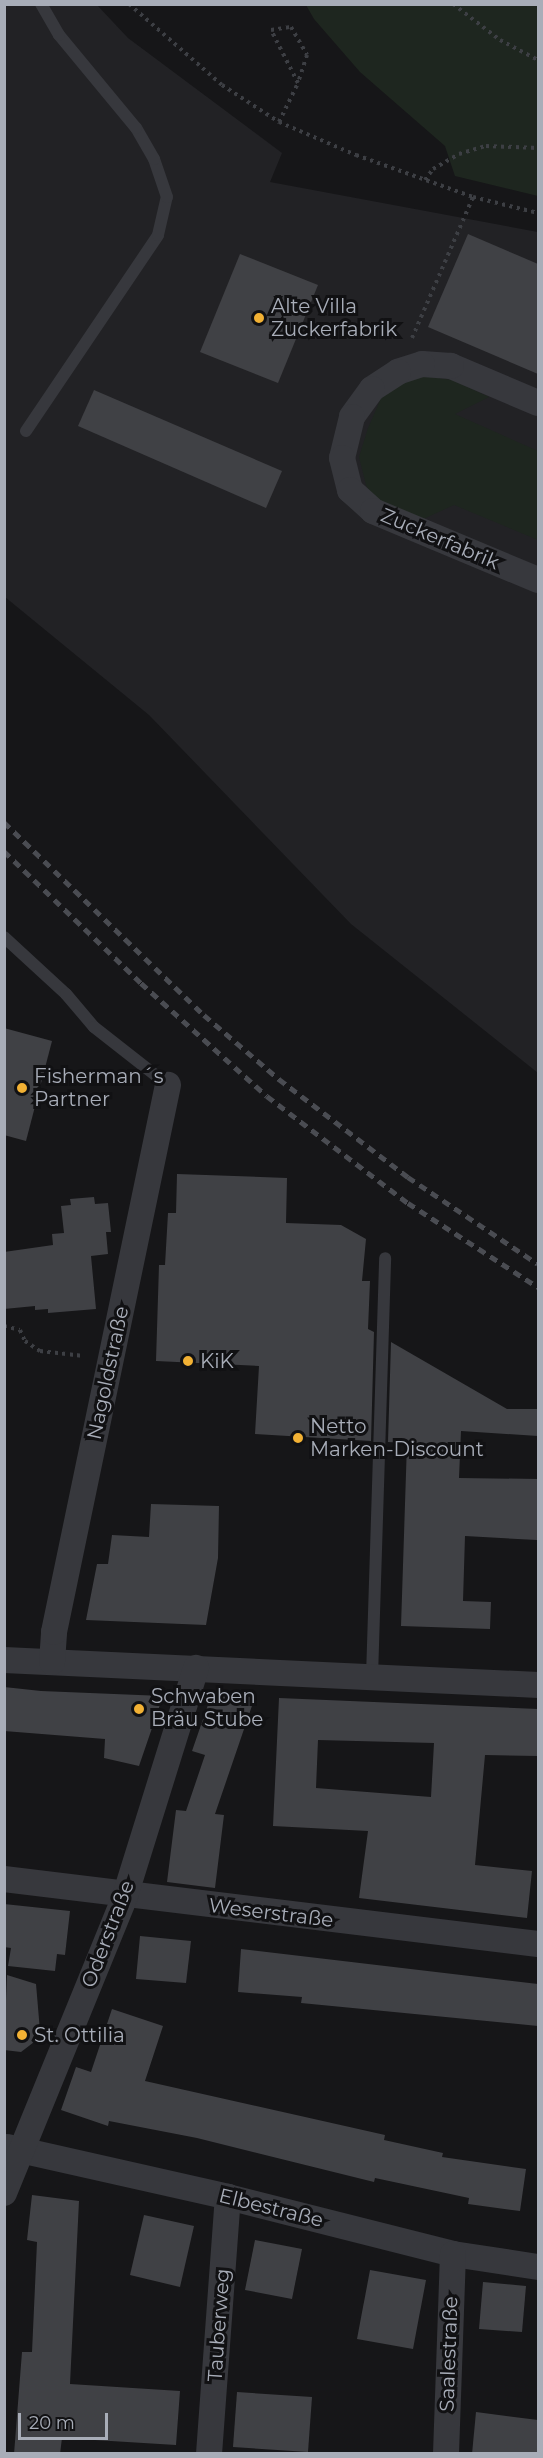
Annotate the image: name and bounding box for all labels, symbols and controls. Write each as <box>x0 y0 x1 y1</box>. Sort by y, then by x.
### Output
place label: Alte Villa Zuckerfabrik <box>271 294 397 341</box>
marker: Alte Villa Zuckerfabrik <box>252 311 266 325</box>
street label: Zuckerfabrik <box>377 503 503 575</box>
place label: Fisherman´s Partner <box>34 1064 164 1111</box>
marker: Fisherman´s Partner <box>15 1081 29 1095</box>
street label: Nagoldstraße <box>82 1304 134 1442</box>
place label: KiK <box>200 1349 234 1373</box>
marker: KiK <box>181 1354 195 1368</box>
place label: Netto Marken-Discount <box>310 1414 484 1461</box>
marker: Netto Marken-Discount <box>291 1431 305 1445</box>
place label: Schwaben Bräu Stube <box>151 1685 263 1732</box>
marker: Schwaben Bräu Stube <box>132 1702 146 1716</box>
street label: Oderstraße <box>77 1877 139 1991</box>
street label: Weserstraße <box>207 1893 335 1933</box>
place label: St. Ottilia <box>34 2023 125 2047</box>
marker: St. Ottilia <box>15 2028 29 2042</box>
street label: Elbestraße <box>216 2183 326 2233</box>
street label: Tauberweg <box>203 2268 235 2382</box>
street label: Saalestraße <box>435 2296 463 2412</box>
scale bar <box>21 2401 111 2439</box>
text: 20 m <box>29 2412 75 2434</box>

